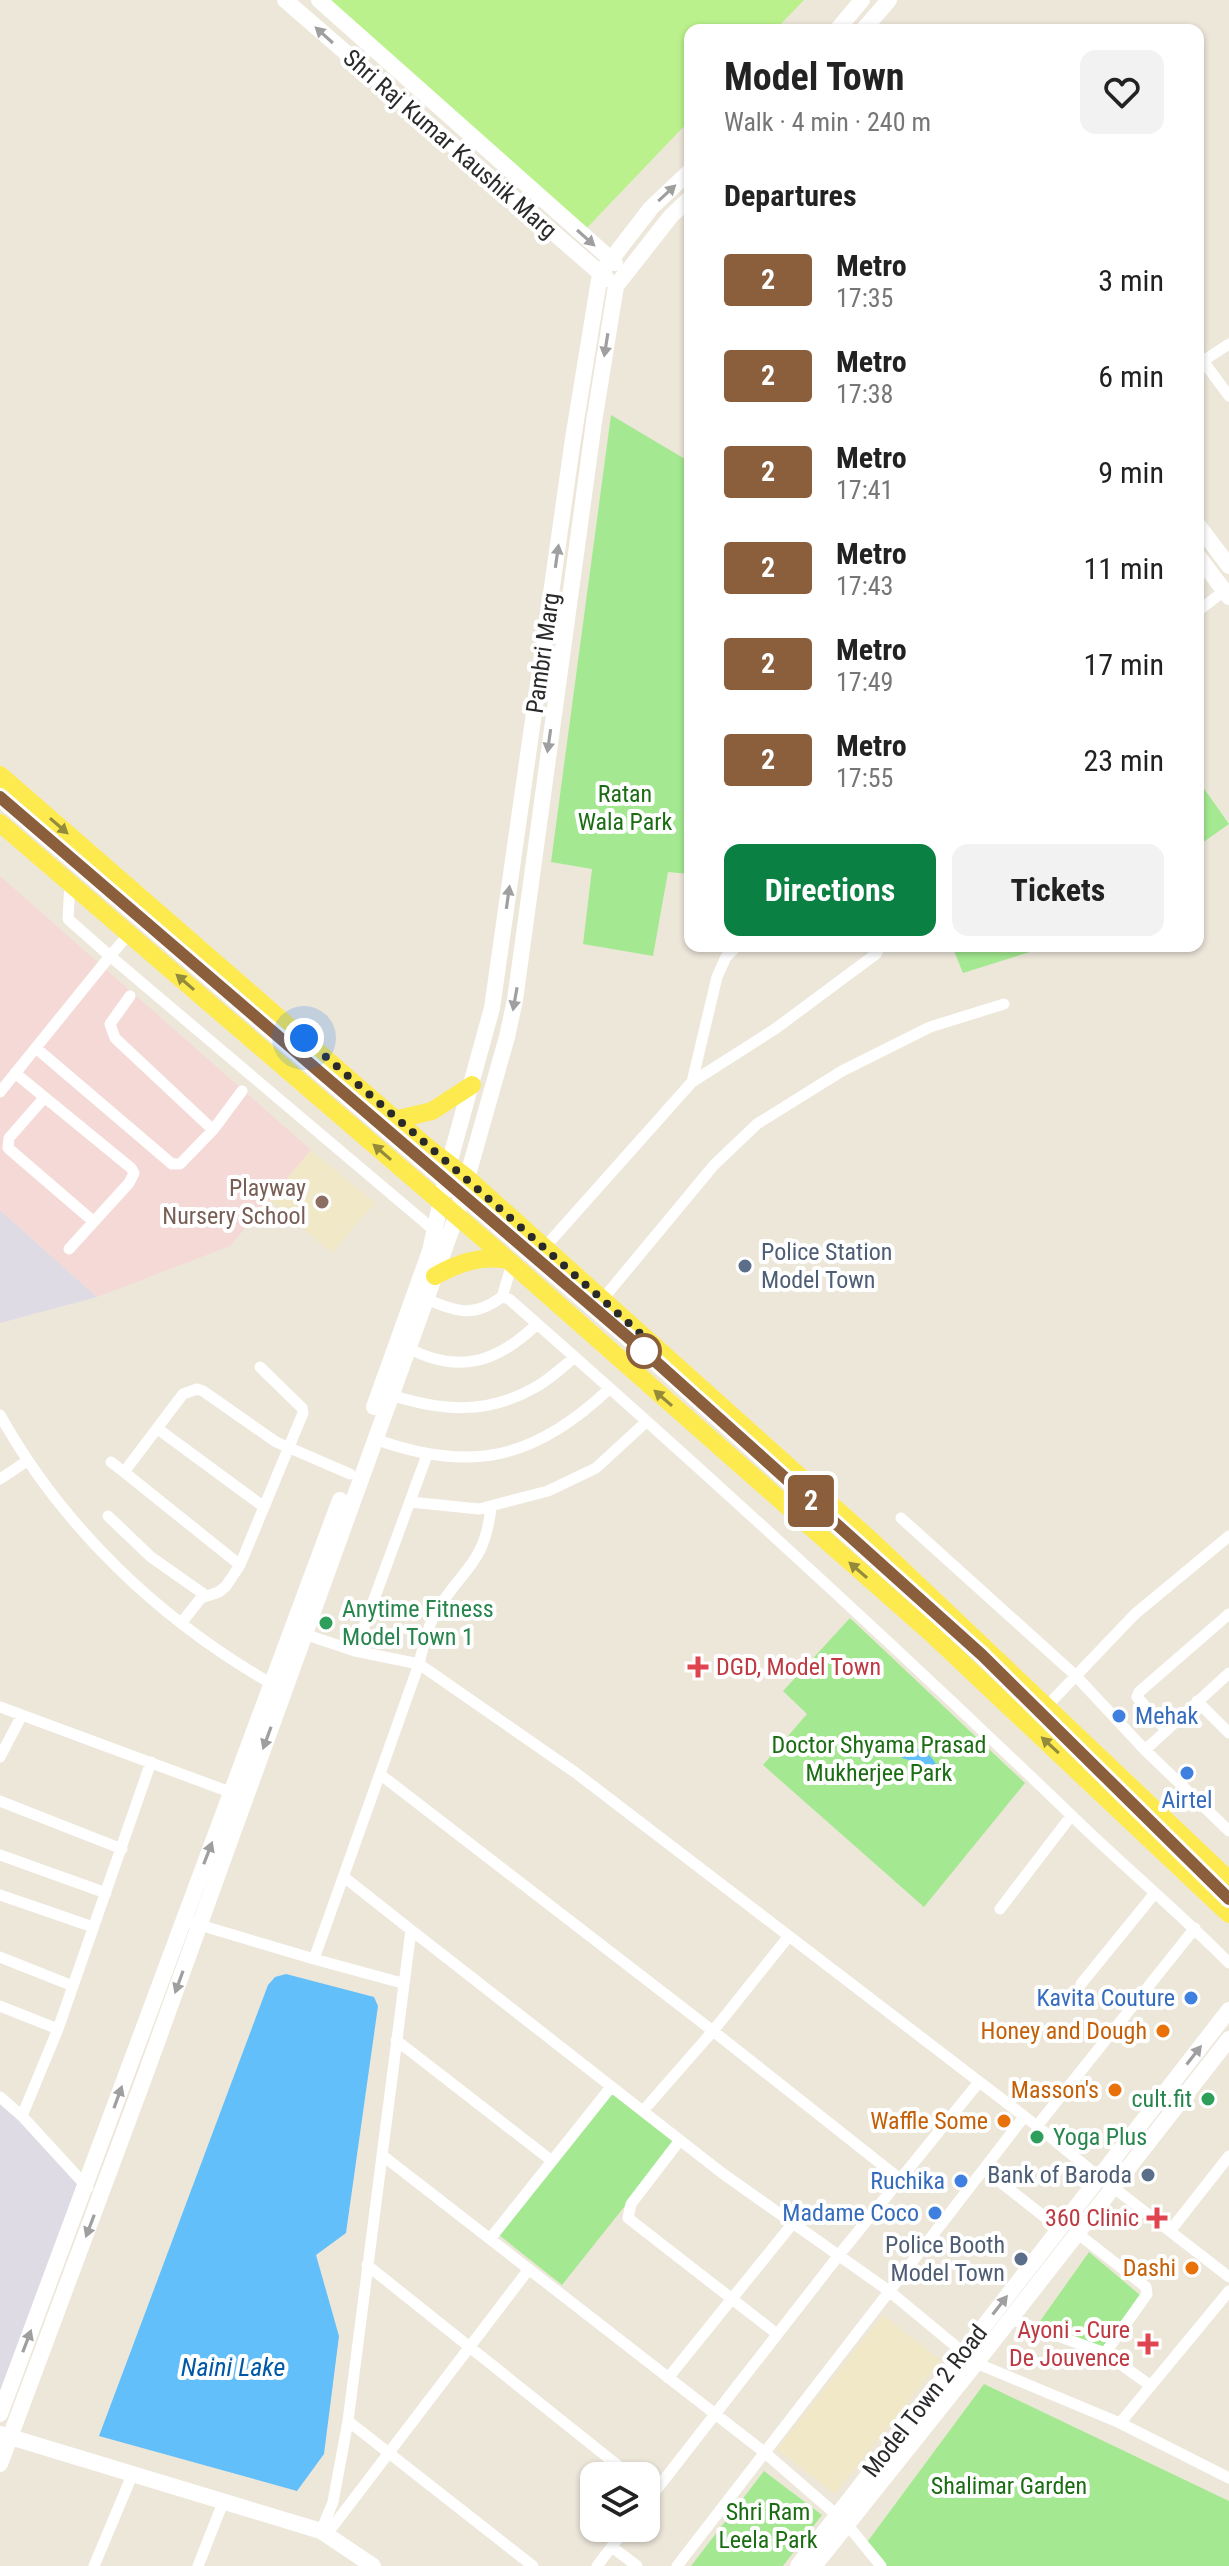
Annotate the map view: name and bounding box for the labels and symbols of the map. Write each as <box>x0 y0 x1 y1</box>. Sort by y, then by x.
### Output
one-way arrow <box>315 27 334 45</box>
street label: Shri Raj Kumar Kaushik Marg <box>338 44 562 244</box>
one-way arrow <box>657 185 676 203</box>
one-way arrow <box>576 229 595 247</box>
one-way arrow <box>599 333 612 358</box>
one-way arrow <box>551 543 564 568</box>
street label: Pambri Marg <box>521 591 565 715</box>
one-way arrow <box>543 729 556 754</box>
park label: Ratan Wala Park <box>578 780 673 836</box>
one-way arrow <box>49 817 69 834</box>
one-way arrow <box>502 884 515 909</box>
one-way arrow <box>175 974 195 991</box>
one-way arrow <box>508 987 520 1012</box>
your location <box>284 1018 324 1058</box>
one-way arrow <box>372 1144 392 1161</box>
place label: Playway Nursery School <box>162 1174 306 1230</box>
marker: Playway Nursery School <box>313 1193 331 1211</box>
place label: Police Station Model Town <box>761 1238 892 1294</box>
marker: Police Station Model Town <box>736 1257 754 1275</box>
unlabelled marker <box>627 1334 661 1368</box>
one-way arrow <box>654 1389 673 1407</box>
line badge: 2 <box>785 1475 837 1527</box>
one-way arrow <box>849 1561 868 1579</box>
place label: Anytime Fitness Model Town 1 <box>342 1595 494 1651</box>
marker: Anytime Fitness Model Town 1 <box>317 1614 335 1632</box>
place label: DGD, Model Town <box>716 1653 881 1681</box>
marker: DGD, Model Town <box>687 1656 709 1678</box>
place label: Mehak <box>1135 1702 1198 1730</box>
marker: Mehak <box>1110 1707 1128 1725</box>
one-way arrow <box>261 1726 273 1750</box>
park label: Doctor Shyama Prasad Mukherjee Park <box>772 1731 986 1787</box>
one-way arrow <box>1041 1737 1060 1755</box>
marker: Airtel <box>1178 1764 1196 1782</box>
place label: Airtel <box>1161 1786 1213 1814</box>
one-way arrow <box>202 1841 215 1865</box>
one-way arrow <box>172 1970 185 1994</box>
place label: Kavita Couture <box>1036 1984 1175 2012</box>
marker: Kavita Couture <box>1182 1989 1200 2007</box>
place label: Honey and Dough <box>981 2017 1147 2045</box>
marker: Honey and Dough <box>1154 2022 1172 2040</box>
one-way arrow <box>1186 2045 1202 2066</box>
place label: Masson's <box>1011 2076 1099 2104</box>
marker: Masson's <box>1106 2081 1124 2099</box>
one-way arrow <box>112 2085 125 2109</box>
place label: cult.fit <box>1132 2085 1192 2113</box>
marker: cult.fit <box>1199 2090 1217 2108</box>
place label: Waffle Some <box>870 2107 988 2135</box>
marker: Waffle Some <box>995 2112 1013 2130</box>
place label: Yoga Plus <box>1053 2123 1147 2151</box>
marker: Yoga Plus <box>1028 2128 1046 2146</box>
place label: Bank of Baroda <box>987 2161 1132 2189</box>
marker: Bank of Baroda <box>1139 2166 1157 2184</box>
place label: Ruchika <box>870 2167 945 2195</box>
marker: Ruchika <box>952 2172 970 2190</box>
place label: Madame Coco <box>782 2199 919 2227</box>
marker: Madame Coco <box>926 2204 944 2222</box>
place label: 360 Clinic <box>1045 2204 1139 2232</box>
marker: 360 Clinic <box>1146 2207 1168 2229</box>
one-way arrow <box>83 2214 96 2238</box>
place label: Police Booth Model Town <box>885 2231 1005 2287</box>
marker: Police Booth Model Town <box>1012 2250 1030 2268</box>
place label: Dashi <box>1123 2254 1176 2282</box>
marker: Dashi <box>1183 2259 1201 2277</box>
one-way arrow <box>992 2295 1008 2315</box>
place label: Ayoni - Cure De Jouvence <box>1009 2316 1130 2372</box>
street label: Model Town 2 Road <box>857 2319 993 2483</box>
one-way arrow <box>22 2328 34 2352</box>
marker: Ayoni - Cure De Jouvence <box>1137 2333 1159 2355</box>
water label: Naini Lake <box>181 2352 285 2382</box>
park label: Shalimar Garden <box>931 2472 1087 2500</box>
park label: Shri Ram Leela Park <box>718 2498 818 2554</box>

